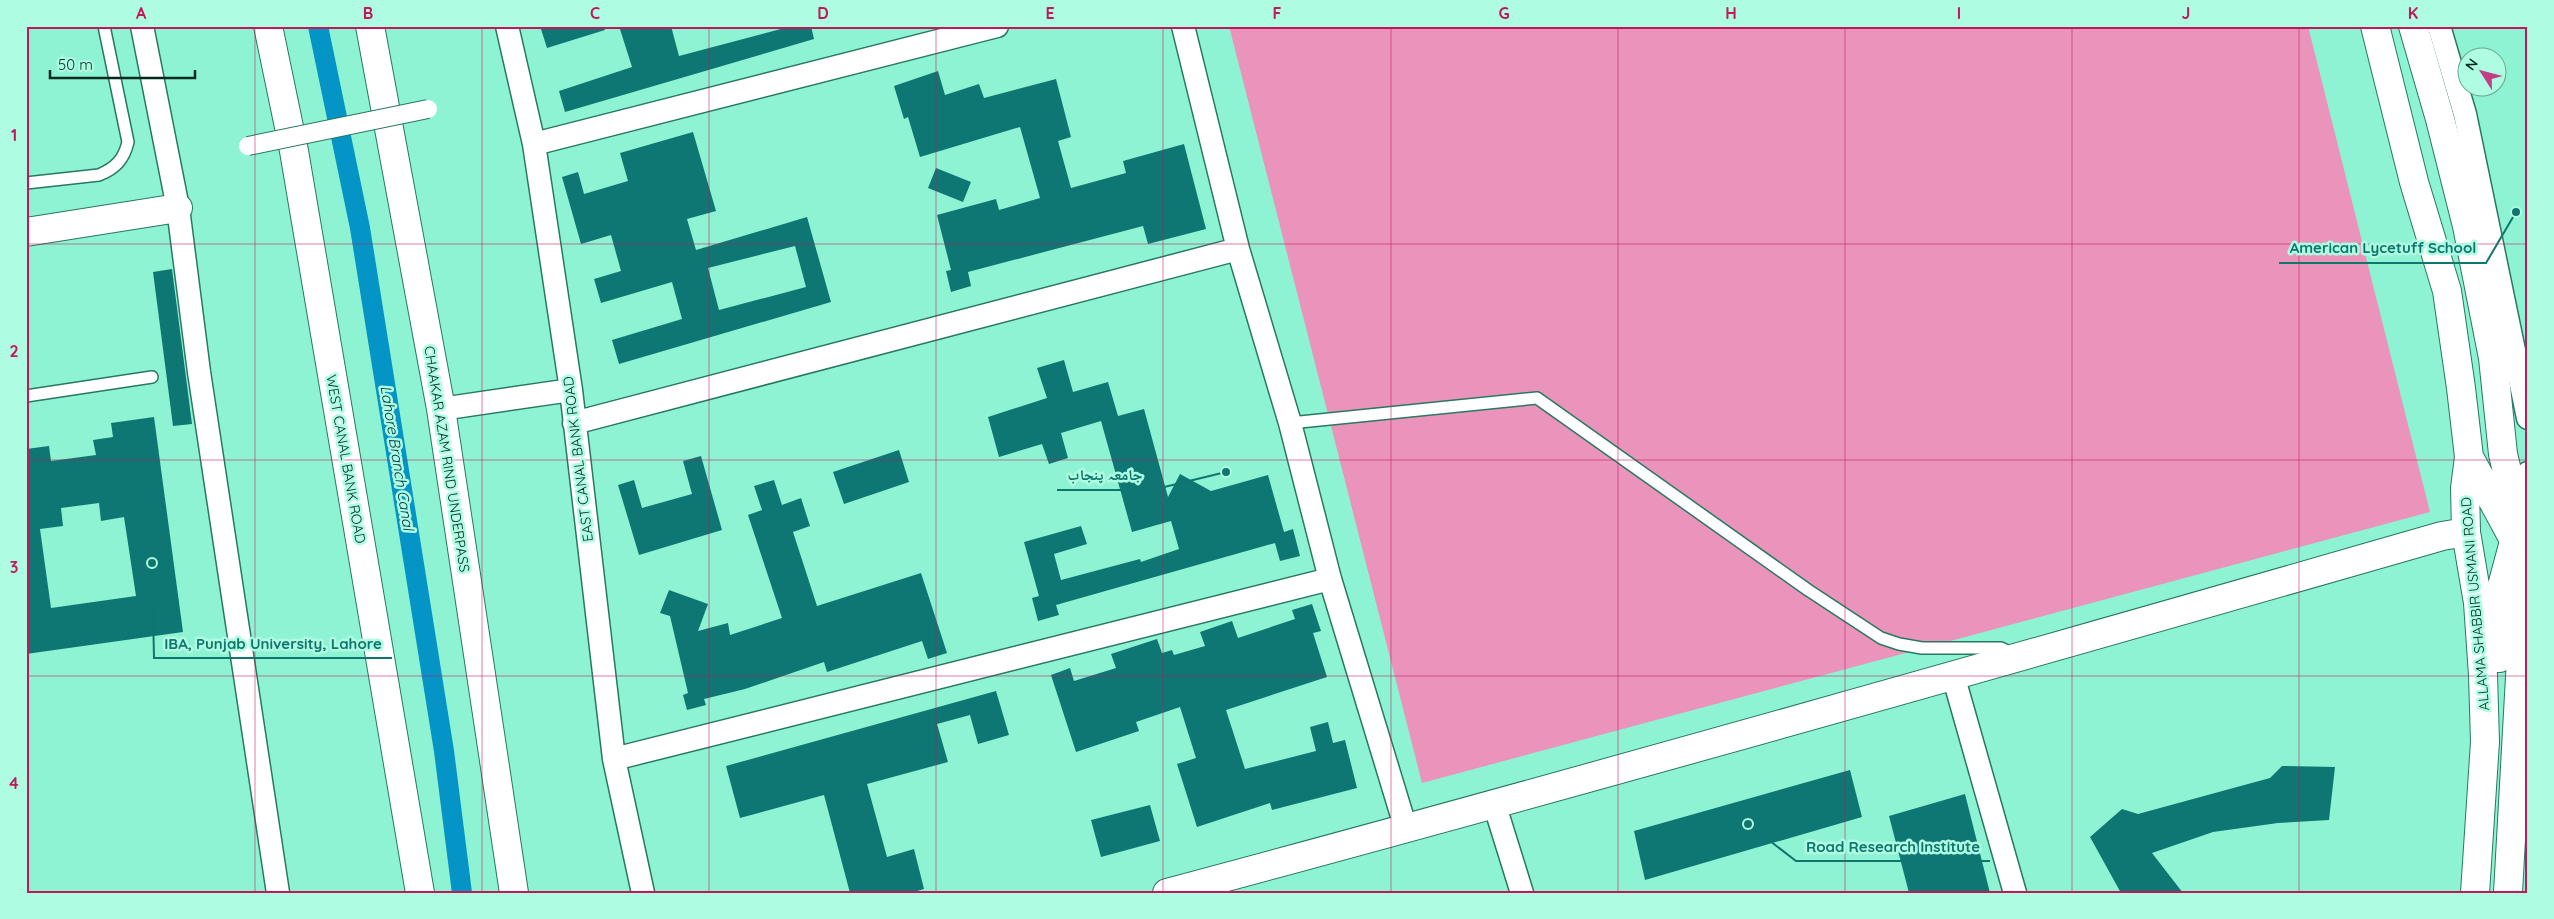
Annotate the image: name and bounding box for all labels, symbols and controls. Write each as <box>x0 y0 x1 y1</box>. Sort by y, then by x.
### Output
text: A <box>136 3 147 23</box>
text: B <box>363 3 373 23</box>
text: C <box>590 3 600 23</box>
text: D <box>817 3 829 23</box>
text: E <box>1045 3 1055 23</box>
text: F <box>1273 3 1282 23</box>
text: G <box>1498 3 1510 23</box>
text: H <box>1725 3 1737 23</box>
text: I <box>1957 3 1961 23</box>
text: J <box>2182 3 2190 23</box>
text: K <box>2408 3 2418 23</box>
scale bar <box>50 48 195 80</box>
north arrow <box>2456 48 2506 98</box>
text: 50 m <box>58 55 93 74</box>
text: N <box>2461 55 2482 74</box>
text: 1 <box>11 125 17 145</box>
callout: American Lycetuff School <box>2279 233 2486 263</box>
text: American Lycetuff School <box>2290 238 2476 257</box>
text: 2 <box>9 341 19 361</box>
street label: CHAAKAR AZAM RIND UNDERPASS <box>420 345 474 573</box>
street label: WEST CANAL BANK ROAD <box>322 373 370 545</box>
street label: EAST CANAL BANK ROAD <box>559 375 597 543</box>
water label: Lahore Branch Canal <box>377 384 419 533</box>
callout: جامعہ پنجاب <box>1057 460 1152 490</box>
text: جامعہ پنجاب <box>1068 465 1143 484</box>
street label: ALLAMA SHABBIR USMANI ROAD <box>2457 496 2493 712</box>
text: 3 <box>10 557 18 577</box>
callout: IBA, Punjab University, Lahore <box>154 628 392 658</box>
text: IBA, Punjab University, Lahore <box>164 634 382 653</box>
text: 4 <box>9 773 19 793</box>
callout: Road Research Institute <box>1796 831 1990 861</box>
text: Road Research Institute <box>1806 837 1980 856</box>

